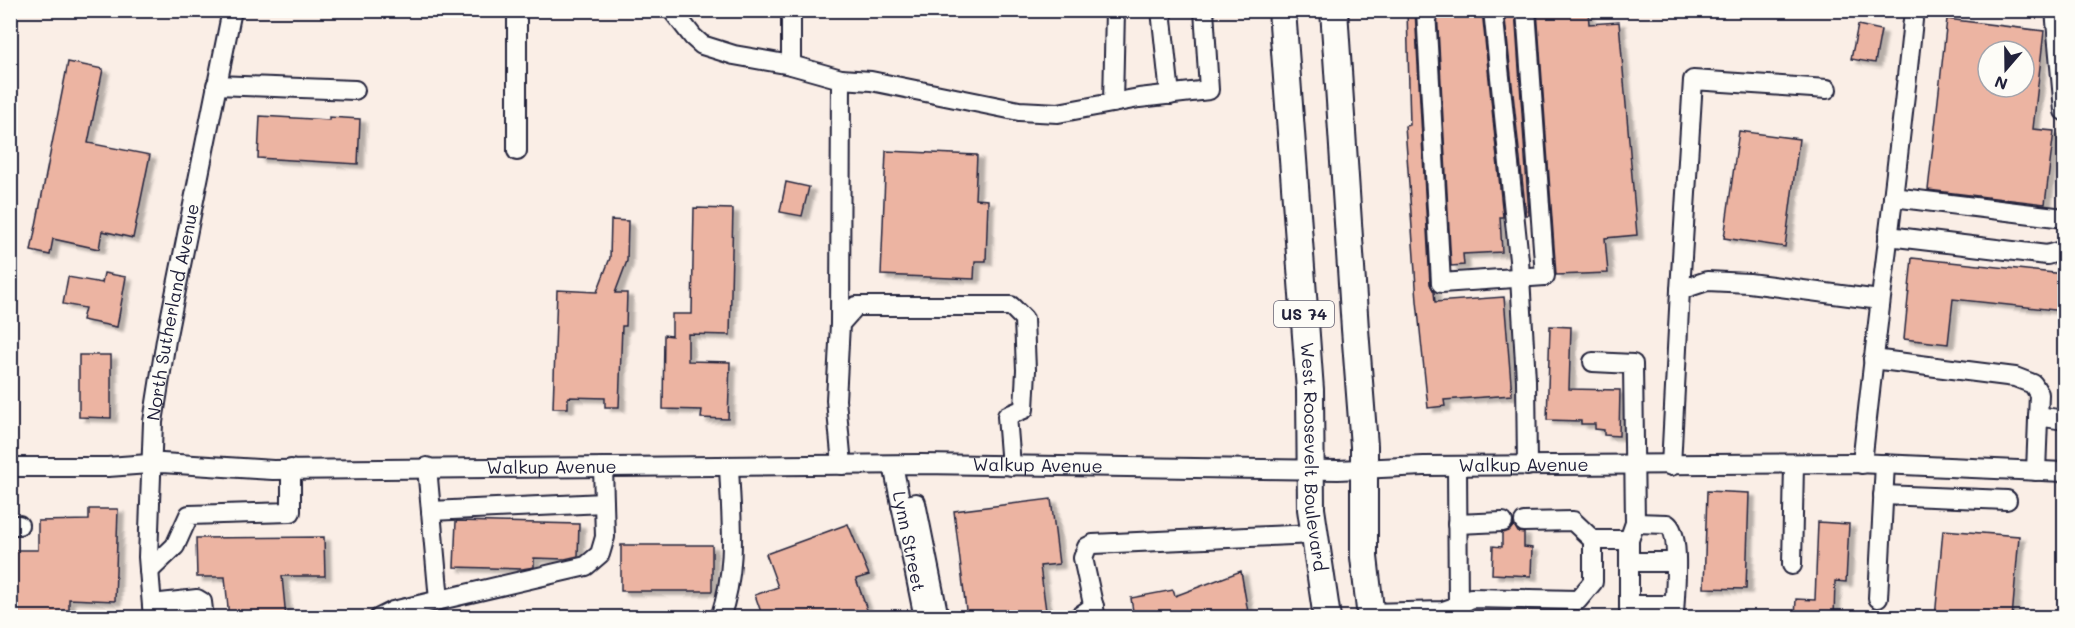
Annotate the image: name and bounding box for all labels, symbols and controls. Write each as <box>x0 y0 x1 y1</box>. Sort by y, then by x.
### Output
north arrow <box>1976 39 2036 99</box>
text: N <box>1991 72 2010 96</box>
street label: North Sutherland Avenue <box>140 201 204 422</box>
road number: US 74 <box>1274 301 1334 327</box>
street label: West Roosevelt Boulevard <box>1296 341 1333 573</box>
street label: Walkup Avenue <box>972 452 1103 478</box>
street label: Walkup Avenue <box>1458 452 1589 477</box>
street label: Walkup Avenue <box>486 454 617 479</box>
street label: Lynn Street <box>888 489 931 594</box>

